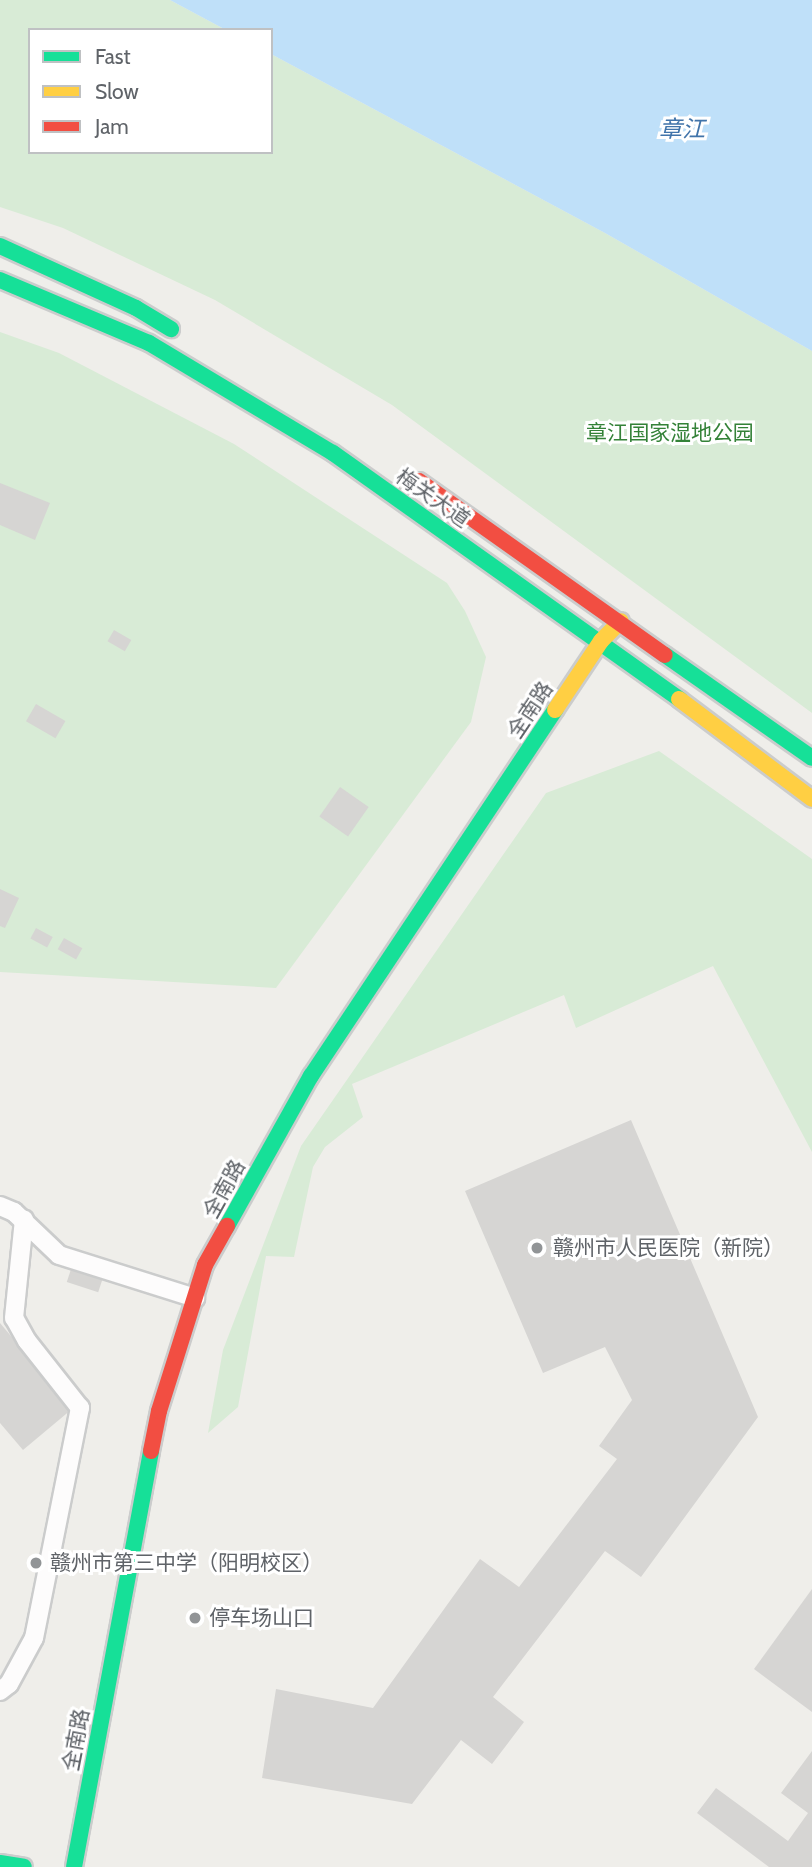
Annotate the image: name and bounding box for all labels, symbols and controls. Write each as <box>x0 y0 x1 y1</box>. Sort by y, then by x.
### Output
legend <box>28 28 273 154</box>
text: Fast <box>95 44 131 69</box>
text: Slow <box>95 79 139 104</box>
text: Jam <box>95 114 129 139</box>
water label: 章江 <box>659 115 705 143</box>
park label: 章江国家湿地公园 <box>586 420 754 446</box>
street label: 梅关大道 <box>391 464 475 532</box>
street label: 全南路 <box>502 677 558 743</box>
street label: 全南路 <box>198 1155 250 1223</box>
place label: 赣州市人民医院（新院） <box>553 1235 784 1261</box>
marker: 赣州市人民医院（新院） <box>527 1238 547 1258</box>
place label: 赣州市第三中学（阳明校区） <box>50 1550 323 1576</box>
marker: 赣州市第三中学（阳明校区） <box>28 1555 44 1571</box>
place label: 停车场山口 <box>209 1605 314 1631</box>
marker: 停车场山口 <box>187 1610 203 1626</box>
street label: 全南路 <box>58 1707 94 1773</box>

